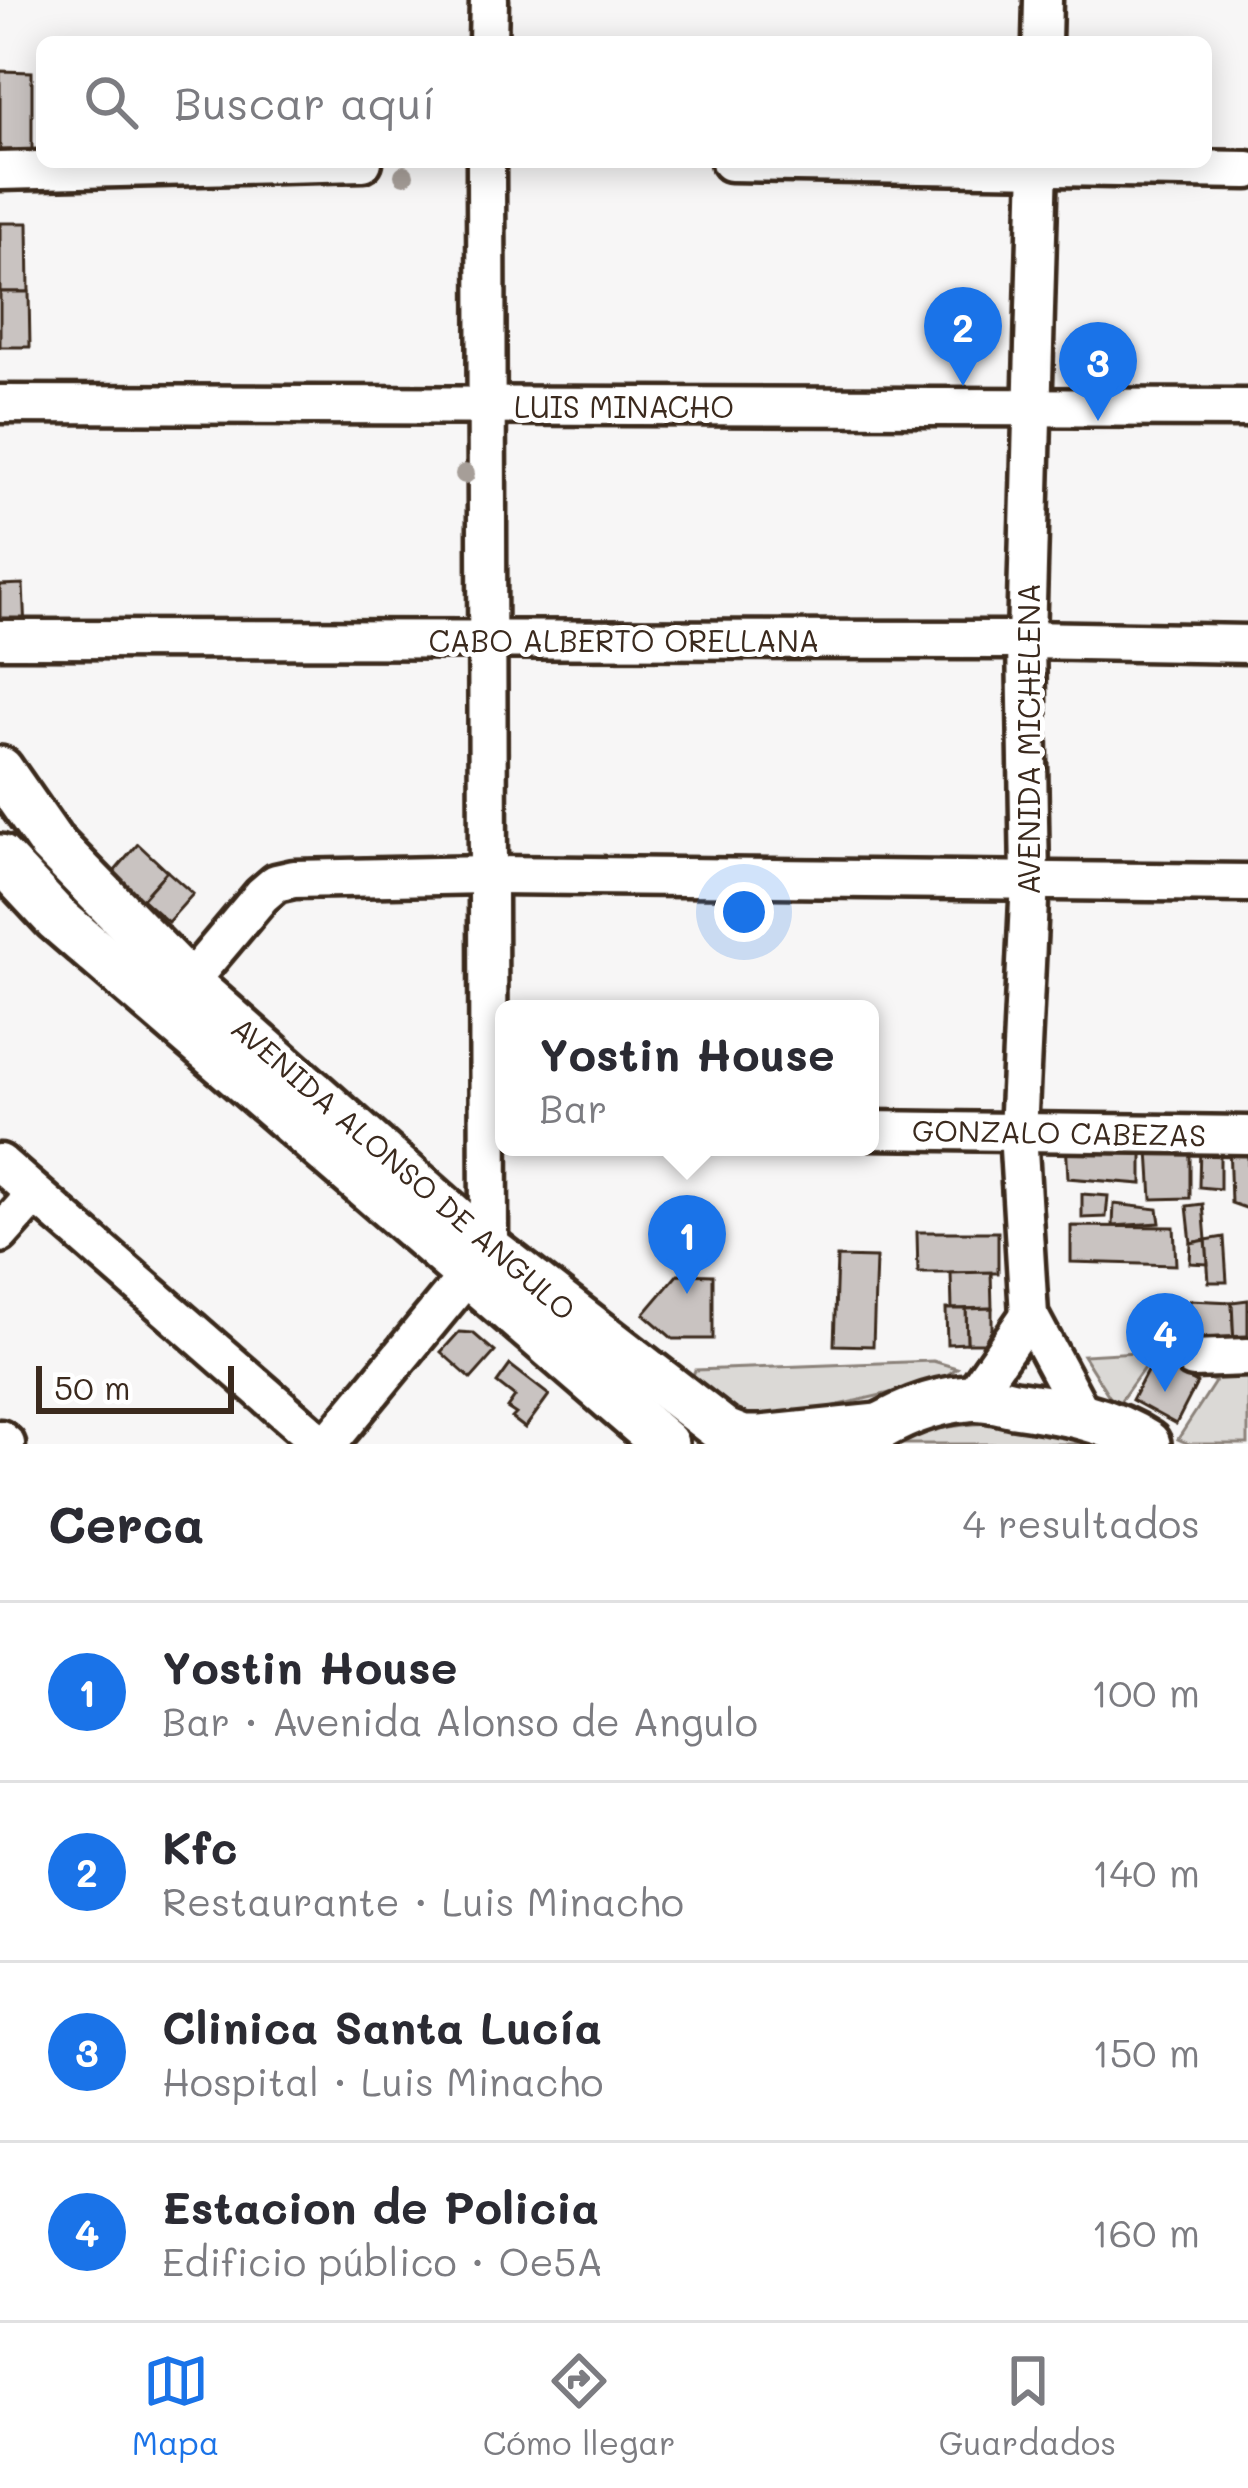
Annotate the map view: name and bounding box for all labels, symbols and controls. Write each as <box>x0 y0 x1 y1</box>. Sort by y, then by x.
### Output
search box <box>36 36 1212 168</box>
icon: search <box>78 69 144 135</box>
text: Buscar aquí <box>174 73 436 131</box>
pin: 2 <box>924 287 1002 386</box>
pin: 3 <box>1059 322 1137 421</box>
street label: LUIS MINACHO <box>514 386 734 426</box>
street label: AVENIDA MICHELENA <box>1008 583 1048 895</box>
street label: CABO ALBERTO ORELLANA <box>428 620 820 660</box>
your location <box>714 882 774 942</box>
popup <box>495 1000 879 1156</box>
street label: AVENIDA ALONSO DE ANGULO <box>223 1007 585 1329</box>
text: Yostin House <box>539 1024 835 1082</box>
text: Bar <box>539 1082 607 1133</box>
street label: GONZALO CABEZAS <box>912 1109 1206 1155</box>
pin: 1 <box>648 1195 726 1294</box>
pin: 4 <box>1126 1293 1204 1392</box>
scale bar <box>36 1360 234 1413</box>
text: 50 m <box>54 1365 130 1408</box>
text: Cerca <box>48 1489 205 1556</box>
text: 4 resultados <box>963 1497 1200 1548</box>
text: Yostin House <box>162 1637 458 1695</box>
text: 1 <box>78 1666 96 1717</box>
text: 100 m <box>1091 1666 1200 1717</box>
text: Bar · Avenida Alonso de Angulo <box>162 1695 758 1746</box>
text: Kfc <box>162 1817 238 1875</box>
text: 2 <box>76 1846 98 1897</box>
text: 140 m <box>1092 1846 1200 1897</box>
text: Restaurante · Luis Minacho <box>162 1875 684 1926</box>
text: Clinica Santa Lucía <box>162 1997 602 2055</box>
text: 3 <box>75 2026 99 2077</box>
text: 150 m <box>1092 2026 1200 2077</box>
text: Hospital · Luis Minacho <box>162 2055 603 2106</box>
text: Estacion de Policia <box>162 2177 599 2235</box>
text: 4 <box>75 2206 99 2257</box>
text: 160 m <box>1091 2206 1200 2257</box>
text: Edificio público · Oe5A <box>162 2235 603 2286</box>
tab: Mapa <box>132 2348 219 2463</box>
tab: Cómo llegar <box>483 2348 675 2463</box>
tab: Guardados <box>939 2348 1116 2463</box>

